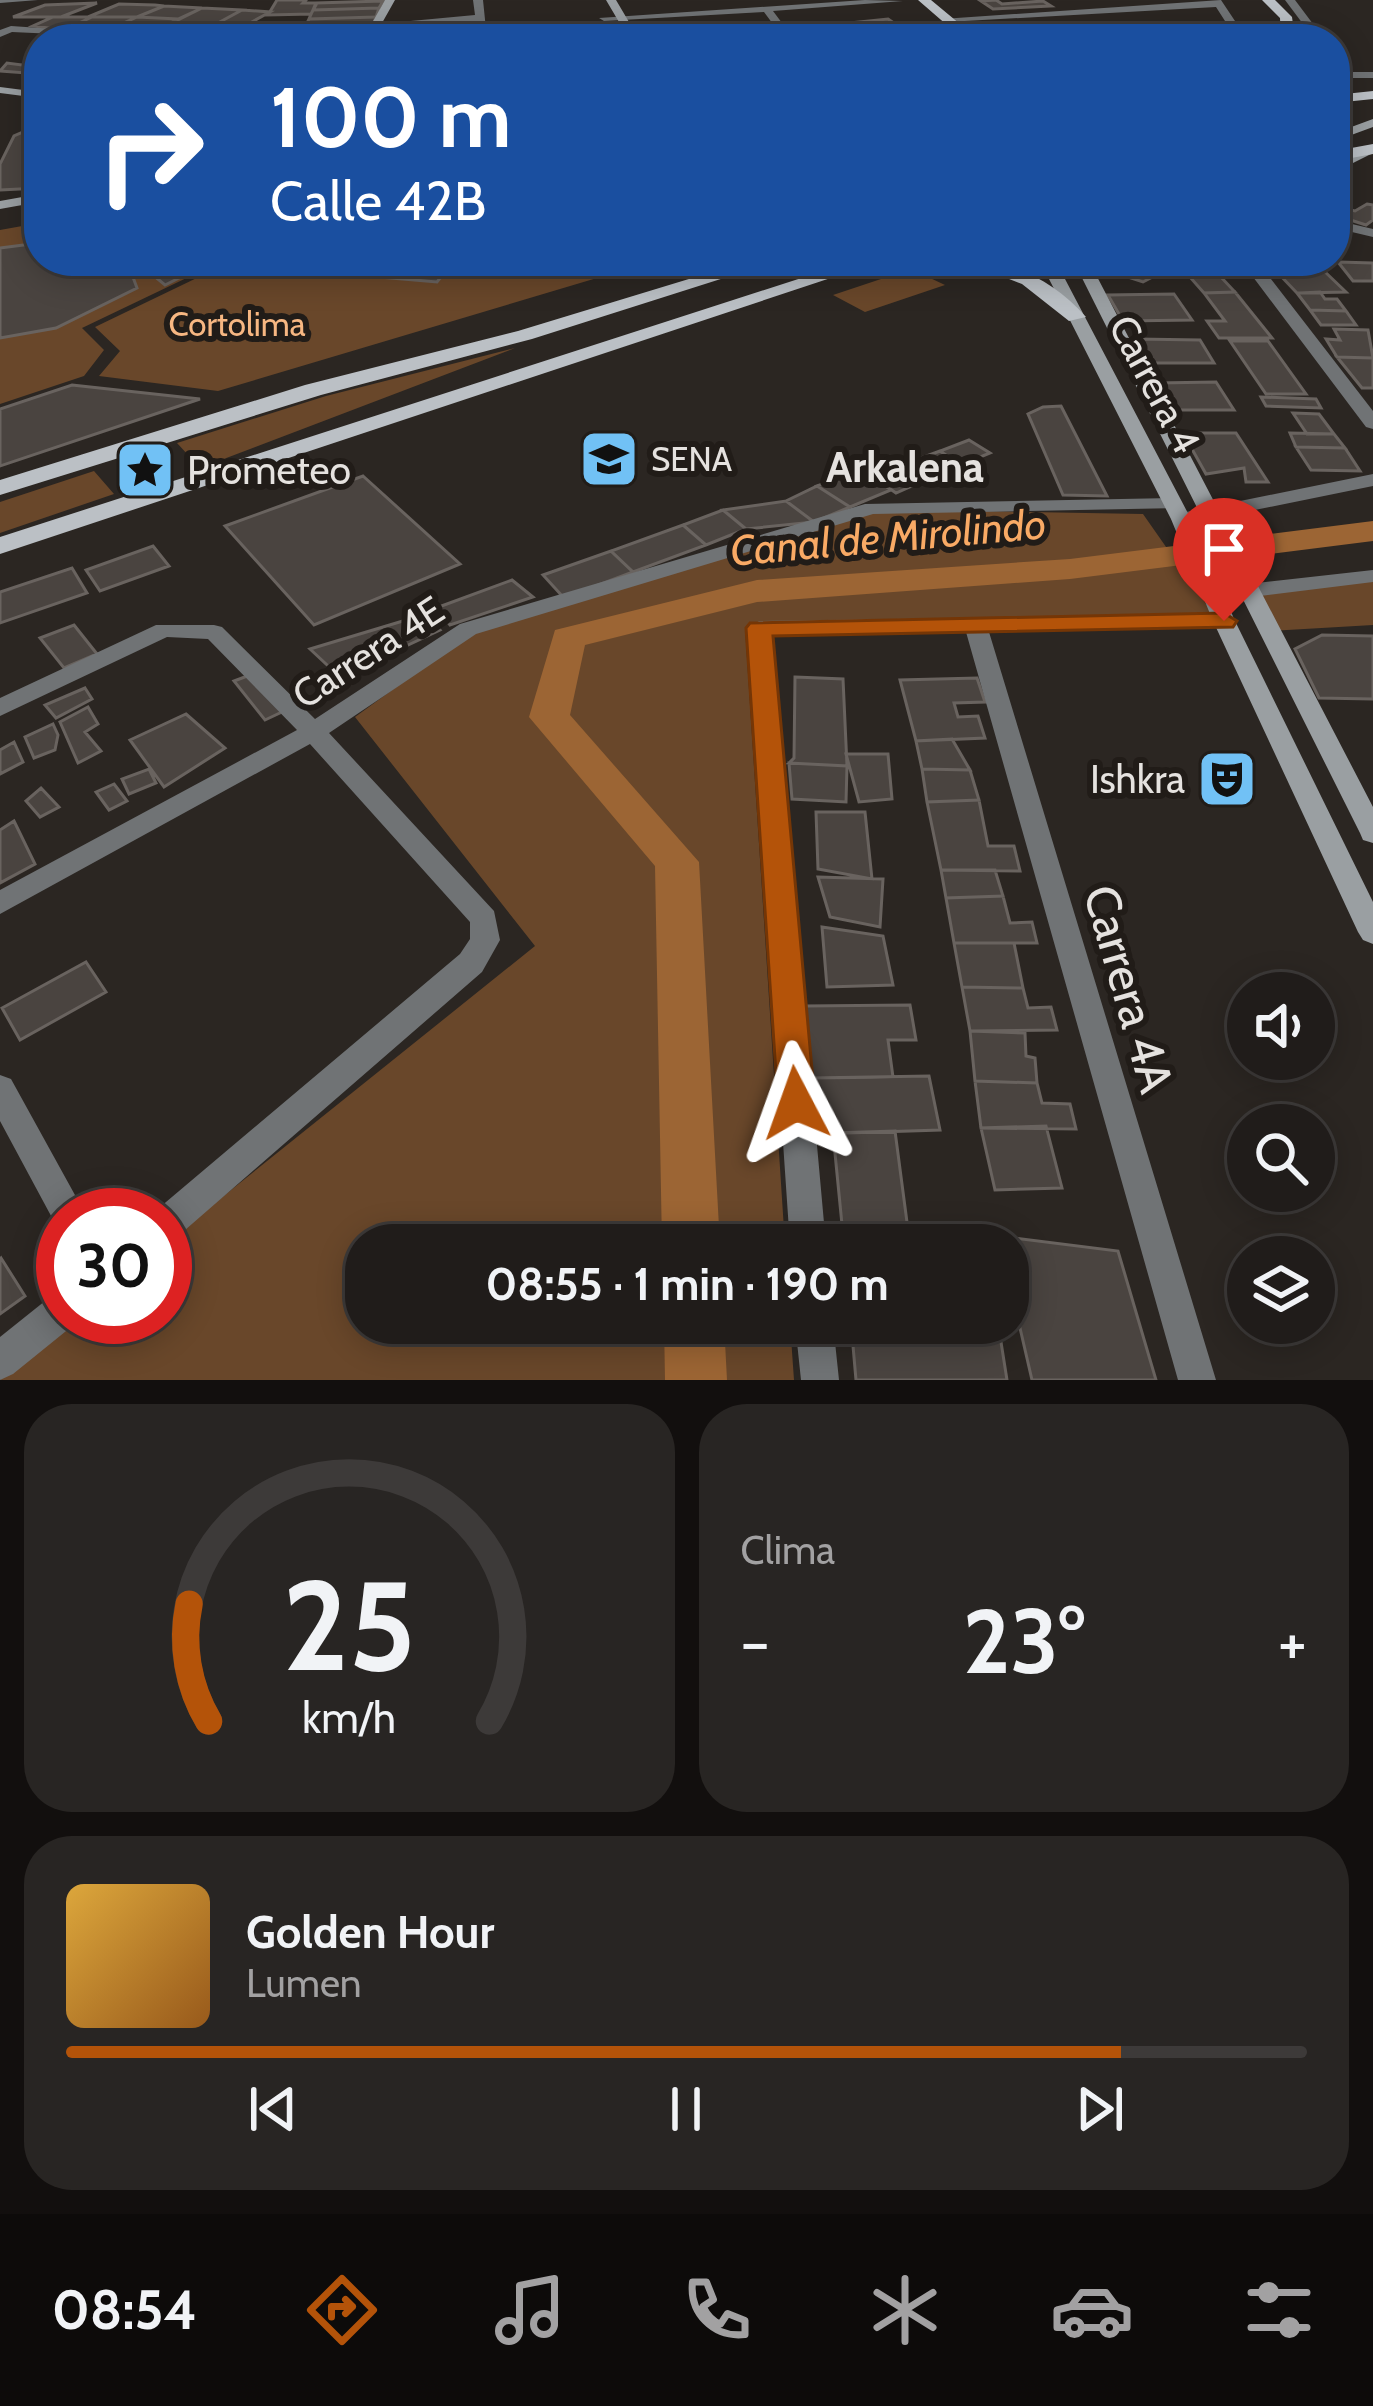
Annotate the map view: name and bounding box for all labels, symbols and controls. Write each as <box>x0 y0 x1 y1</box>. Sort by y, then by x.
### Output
text: 100 m <box>270 66 512 168</box>
icon: right <box>72 72 228 228</box>
text: Calle 42B <box>270 168 486 234</box>
park label: Cortolima <box>168 304 306 344</box>
street label: Carrera 4 <box>1099 307 1211 461</box>
school or university icon: SENA <box>578 428 640 490</box>
place icon: Prometeo <box>114 439 176 501</box>
place label: SENA <box>651 439 733 479</box>
district label: Arkalena <box>826 441 984 493</box>
place label: Prometeo <box>187 446 351 494</box>
water label: Canal de Mirolindo <box>728 497 1048 577</box>
pin <box>1173 498 1275 621</box>
icon: arrive <box>1191 516 1257 582</box>
street label: Carrera 4E <box>283 585 453 719</box>
theatre icon: Ishkra <box>1196 748 1258 810</box>
place label: Ishkra <box>1090 755 1185 803</box>
street label: Carrera 4A <box>1072 879 1186 1100</box>
map controls <box>1227 972 1335 1344</box>
button: sound <box>1227 972 1335 1080</box>
position arrow <box>733 1040 859 1166</box>
button: search <box>1227 1104 1335 1212</box>
speed limit sign: 30 <box>36 1188 192 1344</box>
button: layers <box>1227 1236 1335 1344</box>
text: 08:55 · 1 min · 190 m <box>485 1257 889 1311</box>
text: Clima <box>741 1526 835 1574</box>
text: 25 <box>283 1550 416 1701</box>
text: 23° <box>963 1586 1085 1696</box>
text: − <box>741 1601 770 1682</box>
text: + <box>1278 1601 1307 1682</box>
text: km/h <box>302 1692 396 1744</box>
text: Golden Hour <box>246 1905 494 1959</box>
text: Lumen <box>246 1959 362 2007</box>
icon: previous <box>240 2076 306 2142</box>
icon: pause <box>653 2076 719 2142</box>
icon: next <box>1067 2076 1133 2142</box>
icon: directions <box>300 2268 384 2352</box>
icon: music <box>488 2268 572 2352</box>
icon: phone <box>675 2268 759 2352</box>
icon: climate <box>863 2268 947 2352</box>
icon: car <box>1050 2268 1134 2352</box>
icon: filters <box>1237 2268 1321 2352</box>
text: 08:54 <box>52 2277 197 2343</box>

